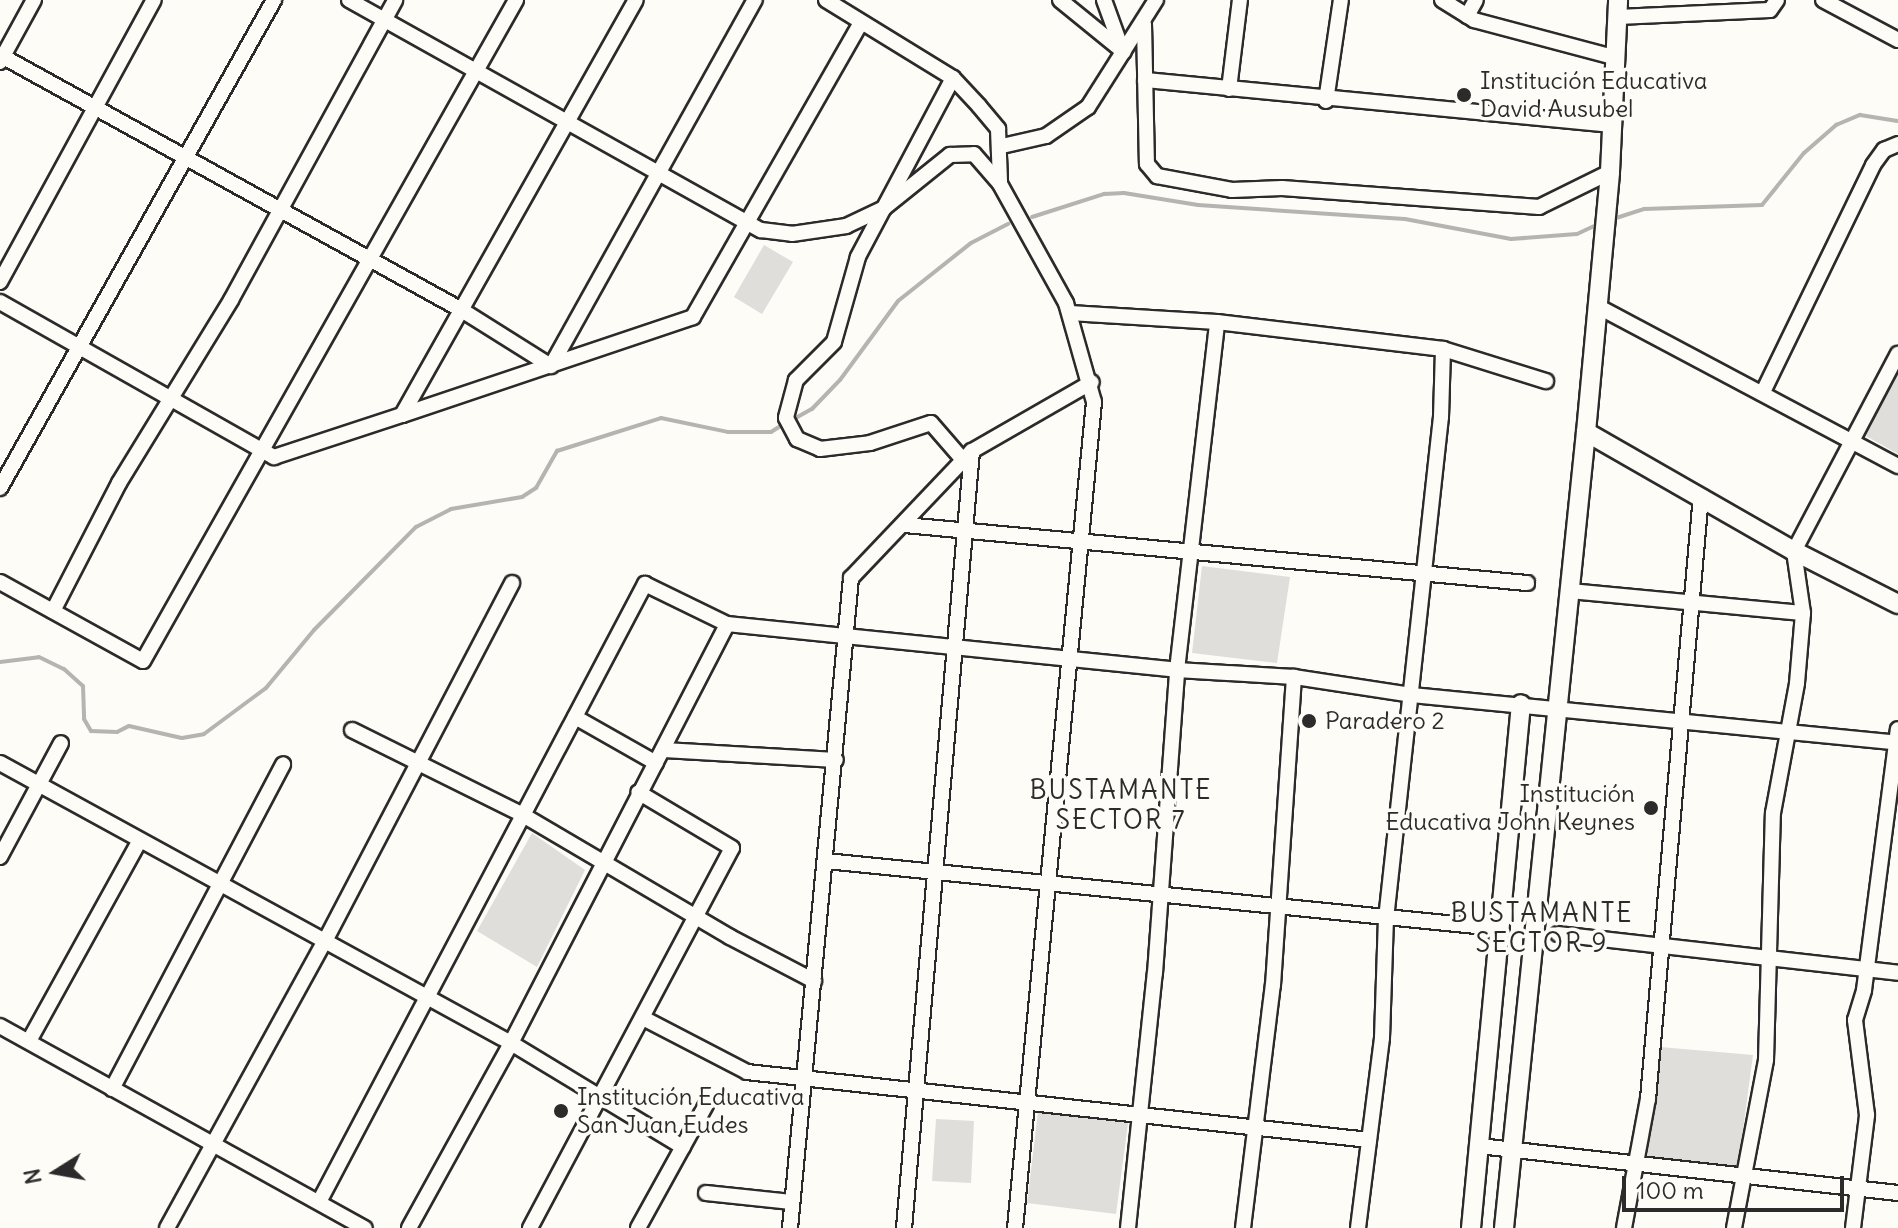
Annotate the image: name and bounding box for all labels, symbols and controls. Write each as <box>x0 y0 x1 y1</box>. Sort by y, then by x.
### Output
place label: Institución Educativa David Ausubel <box>1480 67 1707 123</box>
marker: Institución Educativa David Ausubel <box>1455 86 1473 104</box>
place label: Paradero 2 <box>1325 707 1445 735</box>
marker: Paradero 2 <box>1300 712 1318 730</box>
district label: BUSTAMANTE SECTOR 7 <box>1029 774 1213 836</box>
place label: Institución Educativa John Keynes <box>1385 780 1635 836</box>
marker: Institución Educativa John Keynes <box>1642 799 1660 817</box>
district label: BUSTAMANTE SECTOR 9 <box>1450 897 1634 958</box>
place label: Institución Educativa San Juan Eudes <box>577 1083 804 1139</box>
marker: Institución Educativa San Juan Eudes <box>552 1102 570 1120</box>
north arrow <box>16 1132 96 1212</box>
scale bar <box>1626 1160 1848 1210</box>
text: N <box>17 1166 48 1187</box>
text: 100 m <box>1636 1175 1704 1205</box>

